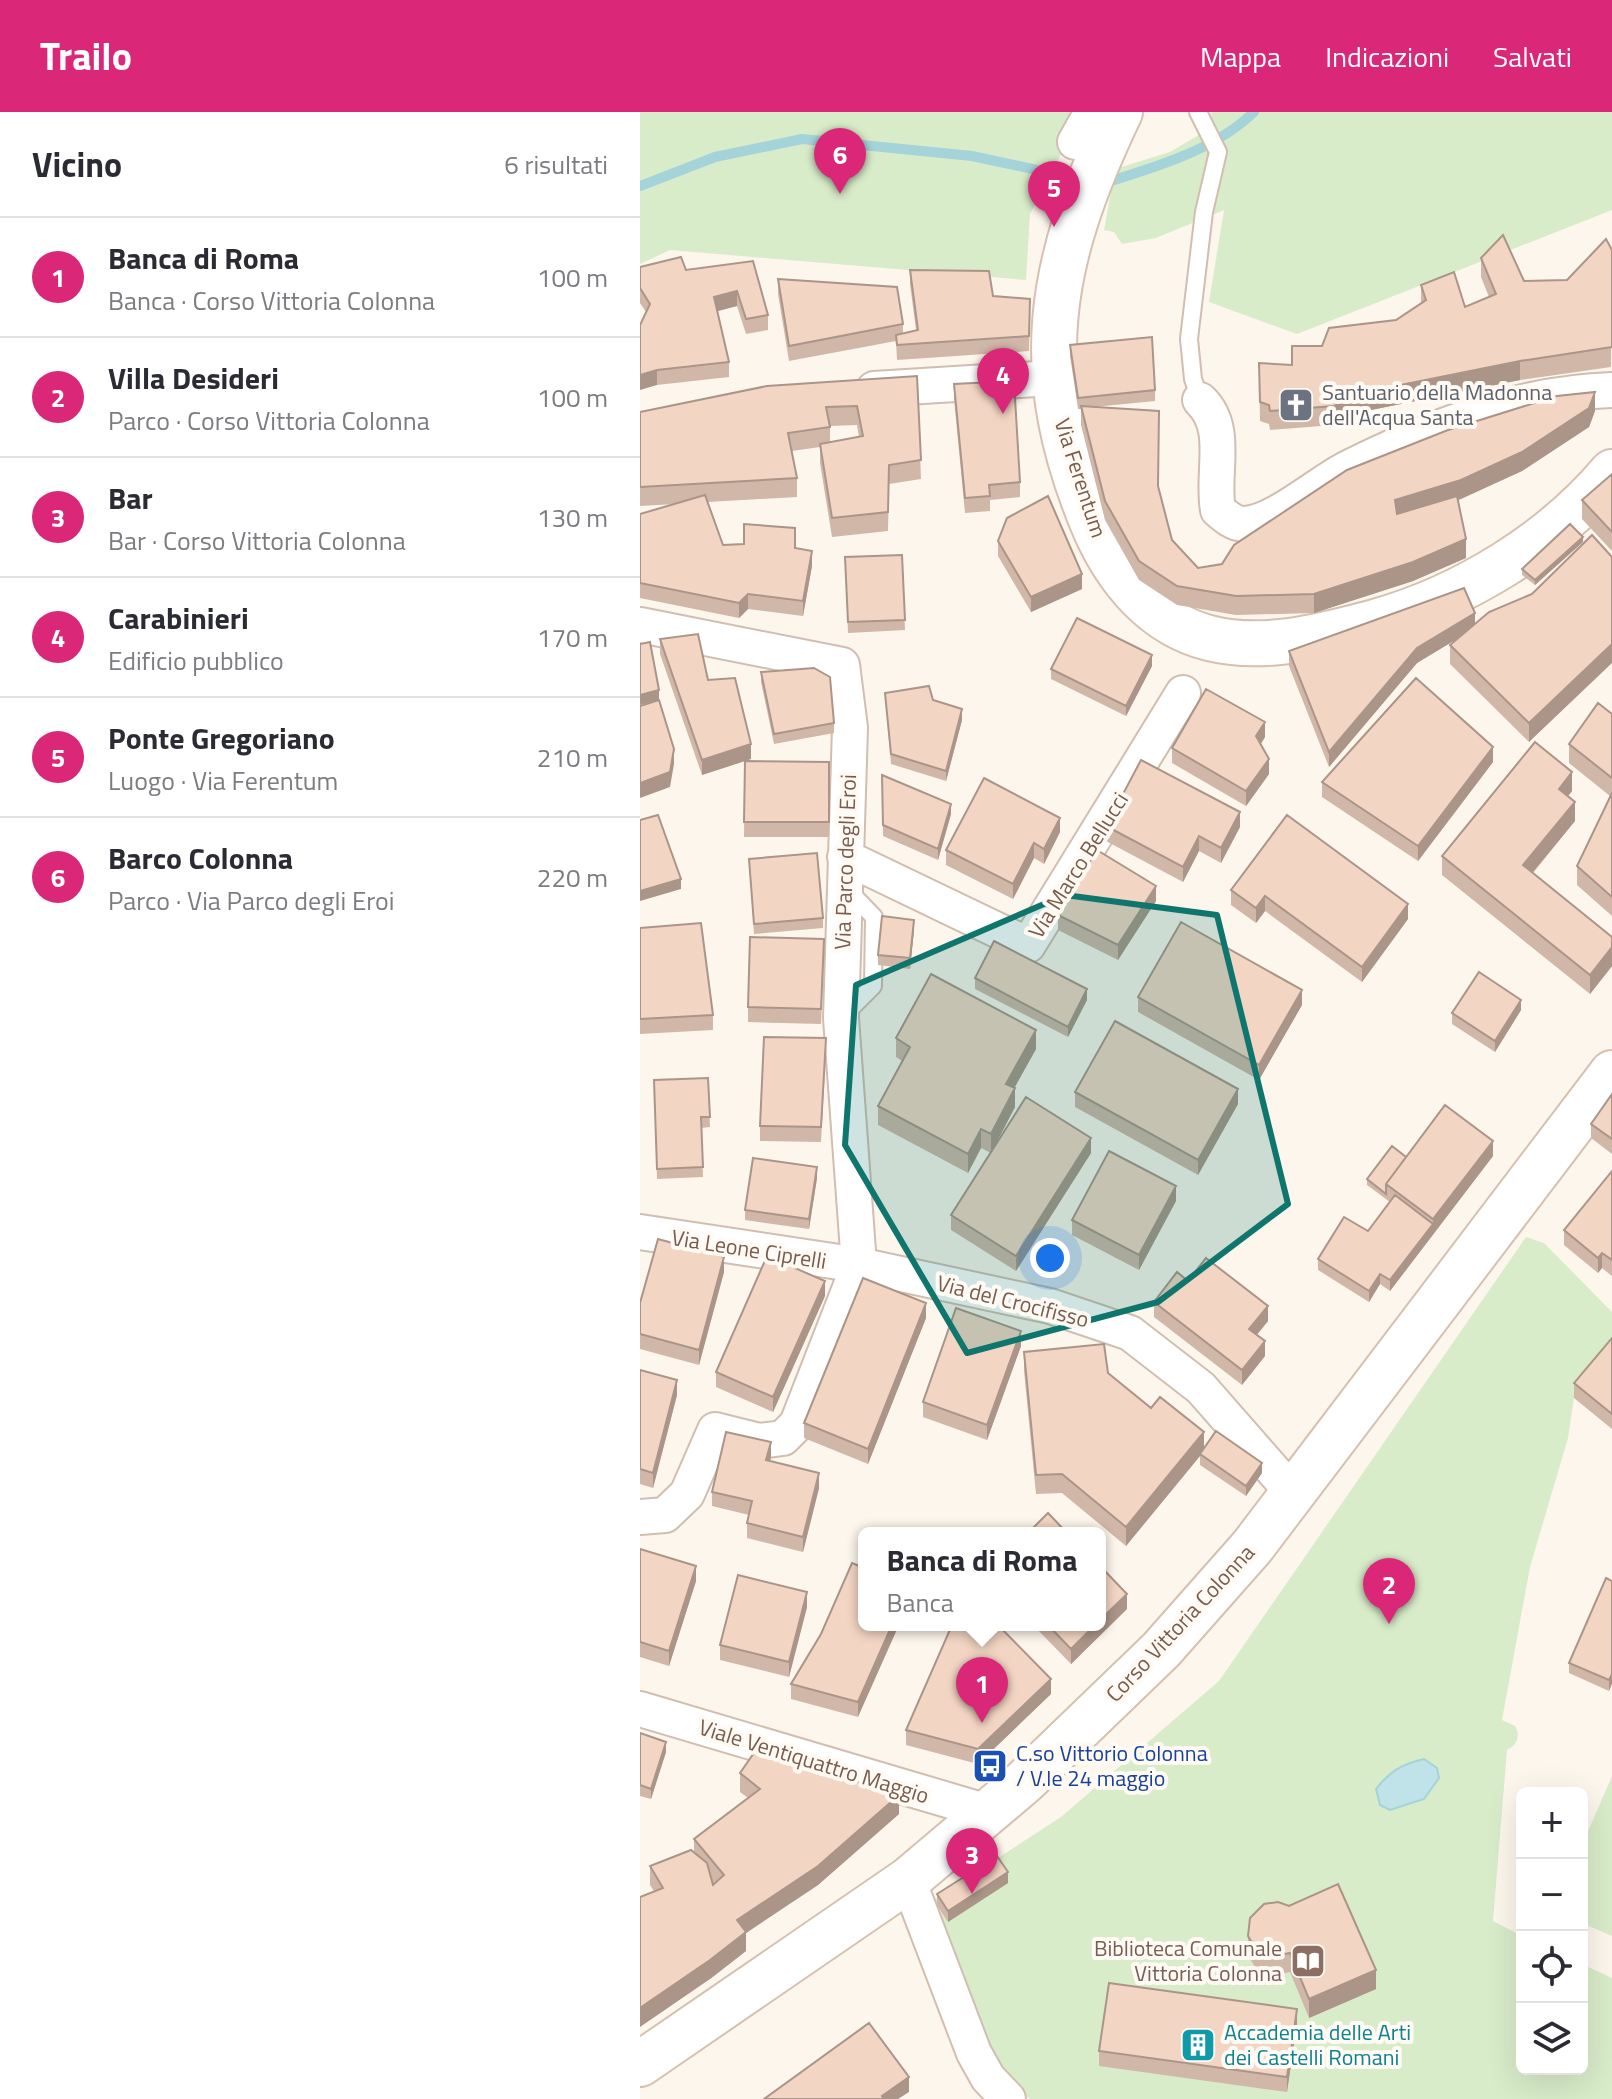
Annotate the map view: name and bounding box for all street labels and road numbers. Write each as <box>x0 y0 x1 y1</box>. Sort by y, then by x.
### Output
street label: Via Ferentum <box>1046 414 1116 542</box>
street label: Via Parco degli Eroi <box>825 774 865 950</box>
street label: Via Marco Bellucci <box>1019 785 1137 945</box>
street label: Via Leone Ciprelli <box>669 1220 829 1278</box>
street label: Via del Crocifisso <box>933 1266 1093 1336</box>
street label: Corso Vittoria Colonna <box>1098 1536 1262 1710</box>
street label: Viale Ventiquattro Maggio <box>695 1710 933 1812</box>

